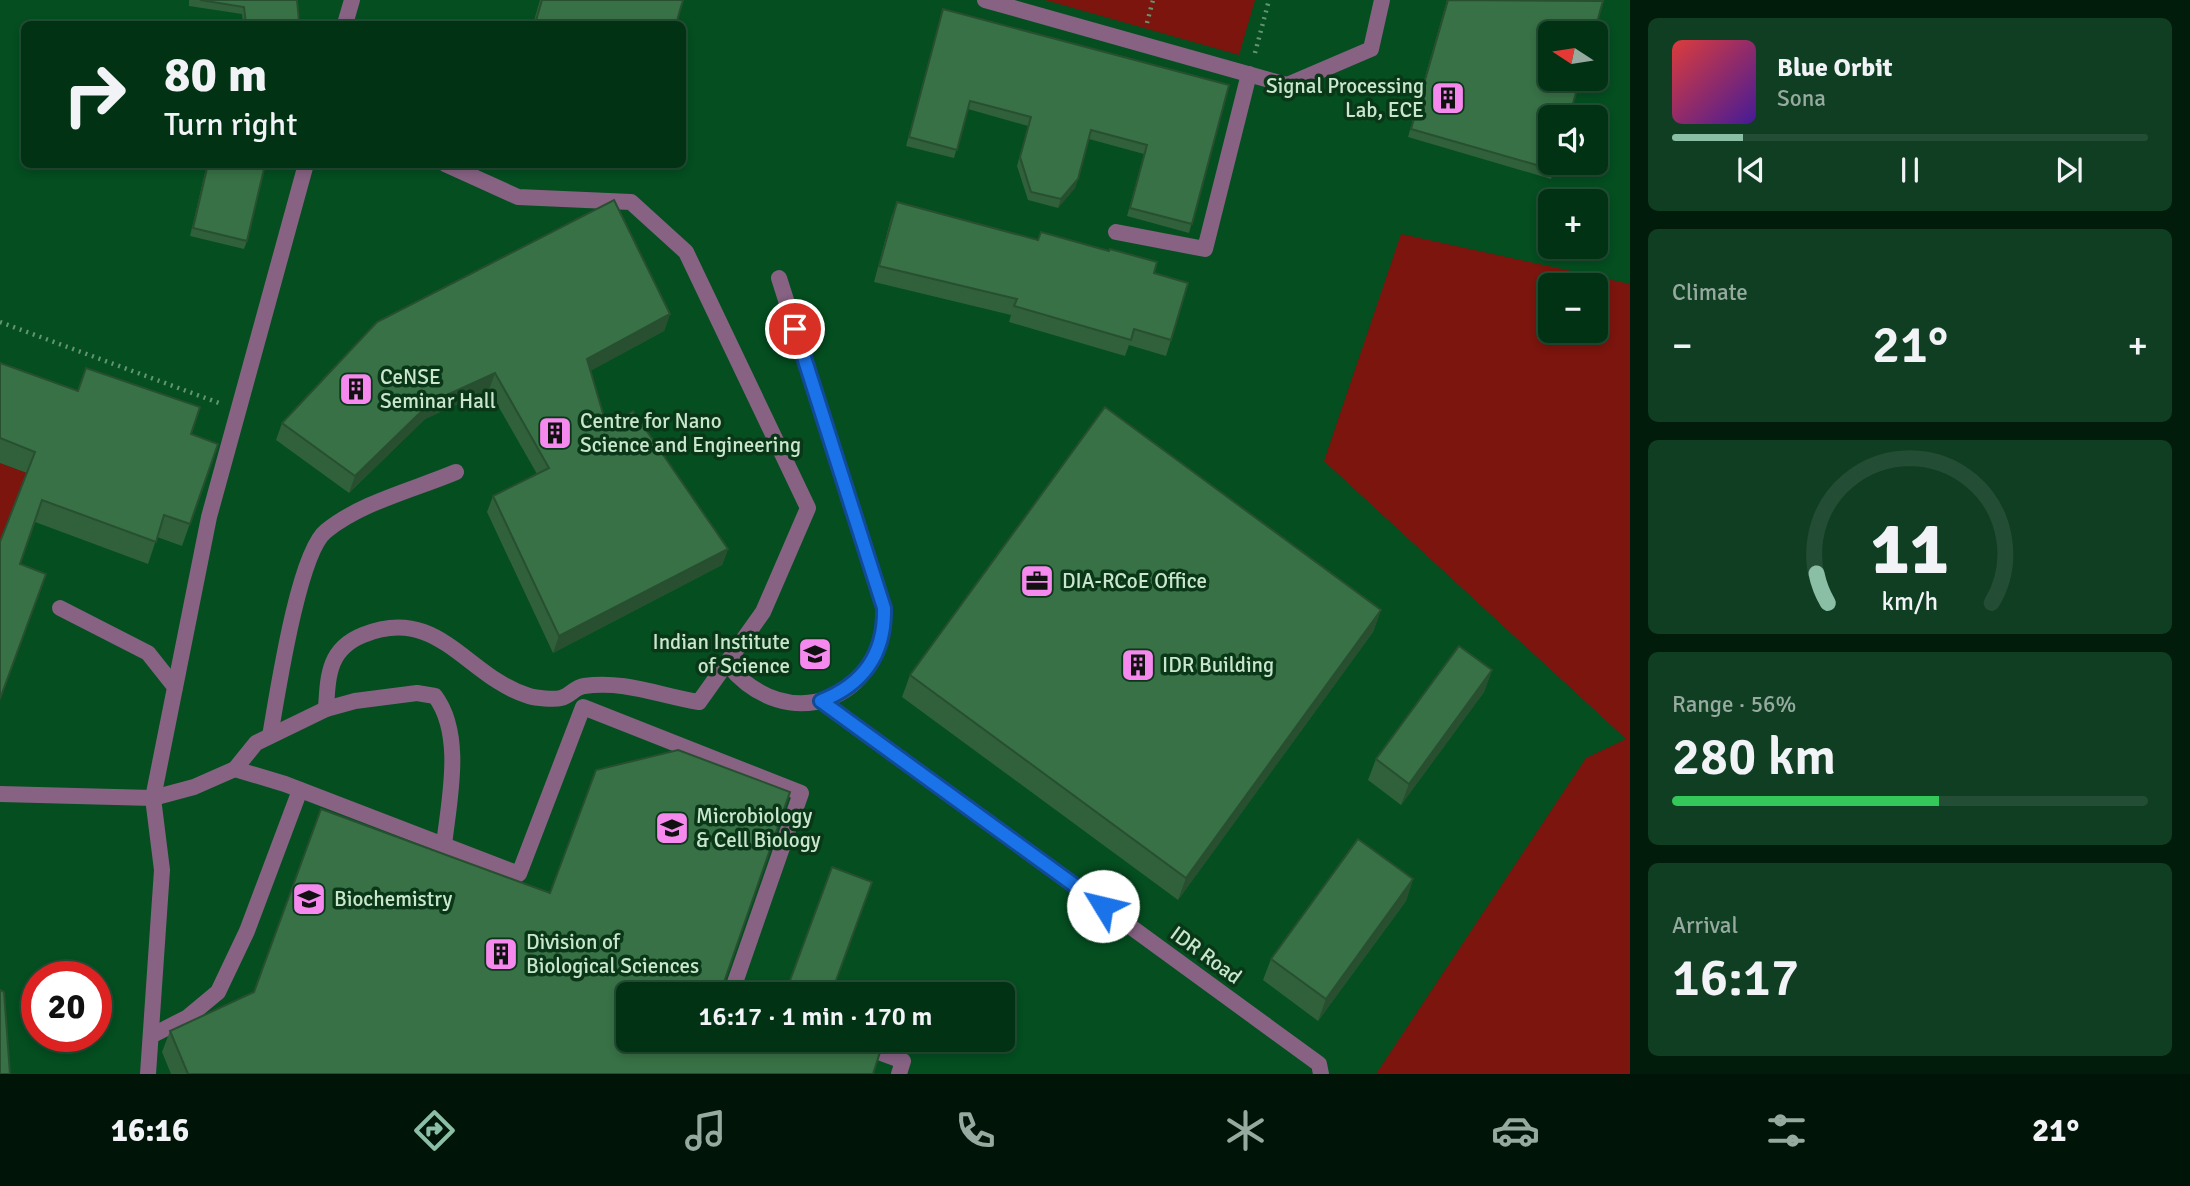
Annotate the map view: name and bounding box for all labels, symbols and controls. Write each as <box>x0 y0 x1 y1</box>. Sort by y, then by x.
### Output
north arrow <box>1538 21 1608 91</box>
map controls <box>1538 21 1608 343</box>
text: 80 m <box>164 45 267 105</box>
icon: right <box>49 49 140 140</box>
text: Blue Orbit <box>1777 52 1893 84</box>
place label: Signal Processing Lab, ECE <box>1266 73 1424 123</box>
building icon: Signal Processing Lab, ECE <box>1429 79 1467 117</box>
text: Sona <box>1777 84 1826 113</box>
text: Turn right <box>164 105 297 144</box>
button: sound <box>1538 105 1608 175</box>
icon: previous <box>1732 151 1770 189</box>
icon: pause <box>1891 151 1929 189</box>
icon: next <box>2050 151 2088 189</box>
button: + <box>1538 189 1608 259</box>
button: − <box>1538 273 1608 343</box>
text: Climate <box>1672 278 1748 307</box>
pin <box>765 299 825 359</box>
icon: arrive <box>776 310 814 348</box>
text: 21° <box>1872 313 1948 377</box>
text: − <box>1672 322 1693 369</box>
text: + <box>2127 322 2148 369</box>
place label: CeNSE Seminar Hall <box>380 364 496 414</box>
building icon: CeNSE Seminar Hall <box>337 370 375 408</box>
place label: Centre for Nano Science and Engineering <box>580 408 801 458</box>
building icon: Centre for Nano Science and Engineering <box>536 414 574 452</box>
text: 11 <box>1871 505 1949 594</box>
office icon: DIA-RCoE Office <box>1018 562 1056 600</box>
place label: DIA-RCoE Office <box>1062 568 1207 594</box>
text: km/h <box>1882 586 1938 617</box>
place label: Indian Institute of Science <box>652 629 790 679</box>
school or university icon: Indian Institute of Science <box>796 635 834 673</box>
building icon: IDR Building <box>1119 646 1157 684</box>
place label: IDR Building <box>1162 652 1274 678</box>
text: Range · 56% <box>1672 690 1796 719</box>
text: 280 km <box>1672 725 1836 789</box>
place label: Microbiology & Cell Biology <box>696 803 821 853</box>
school or university icon: Microbiology & Cell Biology <box>653 809 691 847</box>
position arrow <box>1066 869 1140 943</box>
school or university icon: Biochemistry <box>290 880 328 918</box>
place label: Biochemistry <box>334 886 452 912</box>
text: Arrival <box>1672 911 1738 940</box>
street label: IDR Road <box>1165 920 1247 990</box>
place label: Division of Biological Sciences <box>526 929 699 979</box>
building icon: Division of Biological Sciences <box>482 935 520 973</box>
text: 16:17 <box>1672 946 1799 1010</box>
speed limit sign: 20 <box>21 961 112 1052</box>
text: 16:17 · 1 min · 170 m <box>699 1001 932 1033</box>
icon: directions <box>410 1106 459 1155</box>
icon: music <box>681 1106 730 1155</box>
icon: phone <box>951 1106 1000 1155</box>
icon: climate <box>1221 1106 1270 1155</box>
icon: car <box>1491 1106 1540 1155</box>
icon: filters <box>1762 1106 1811 1155</box>
text: 16:16 <box>111 1111 189 1150</box>
text: 21° <box>2032 1111 2079 1150</box>

